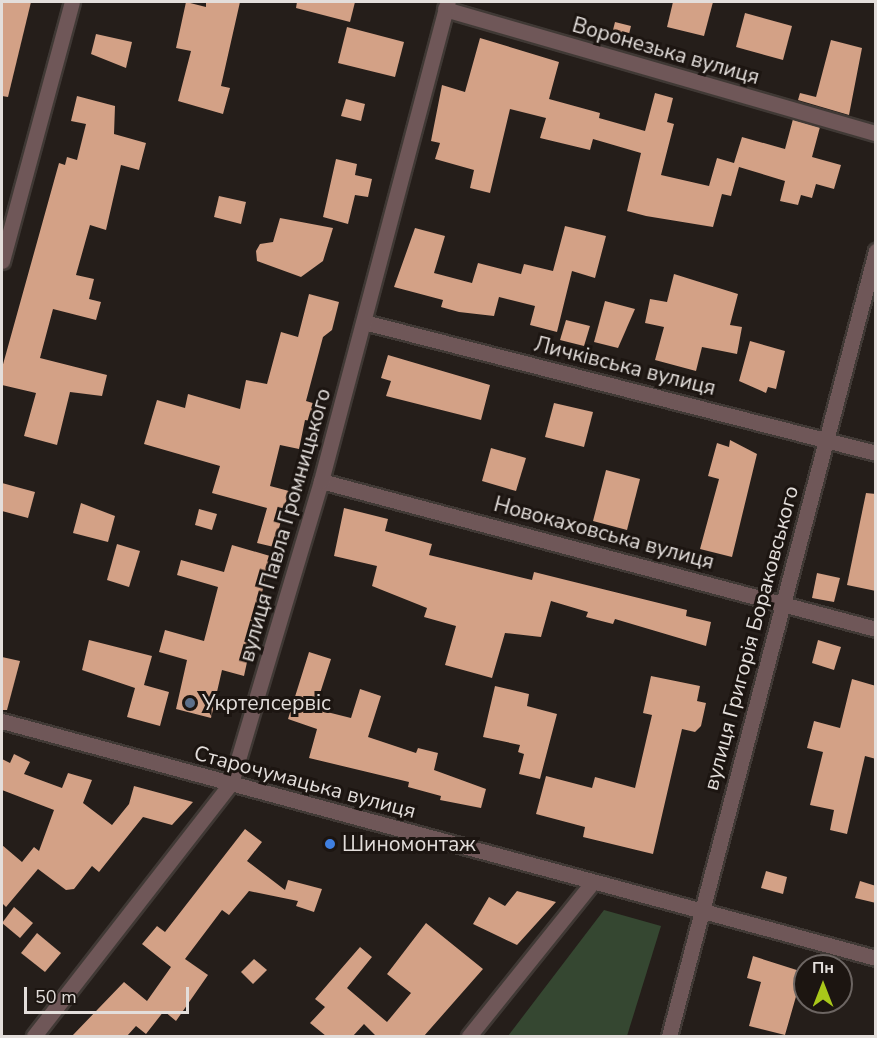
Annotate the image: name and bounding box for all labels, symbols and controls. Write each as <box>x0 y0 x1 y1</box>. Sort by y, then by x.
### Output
street label: Воронезька вулиця <box>569 12 763 90</box>
street label: Личківська вулиця <box>532 331 718 401</box>
street label: вулиця Павла Громницького <box>234 385 336 665</box>
street label: вулиця Григорія Бораковського <box>698 483 804 793</box>
street label: Новокаховська вулиця <box>491 491 717 575</box>
place label: Укртелсервіс <box>202 690 331 716</box>
marker: Укртелсервіс <box>183 696 197 710</box>
street label: Старочумацька вулиця <box>191 740 419 824</box>
place label: Шиномонтаж <box>342 831 476 857</box>
marker: Шиномонтаж <box>323 837 337 851</box>
north arrow <box>793 954 853 1014</box>
text: Пн <box>812 957 834 979</box>
scale bar <box>27 975 192 1013</box>
text: 50 m <box>35 985 77 1009</box>

